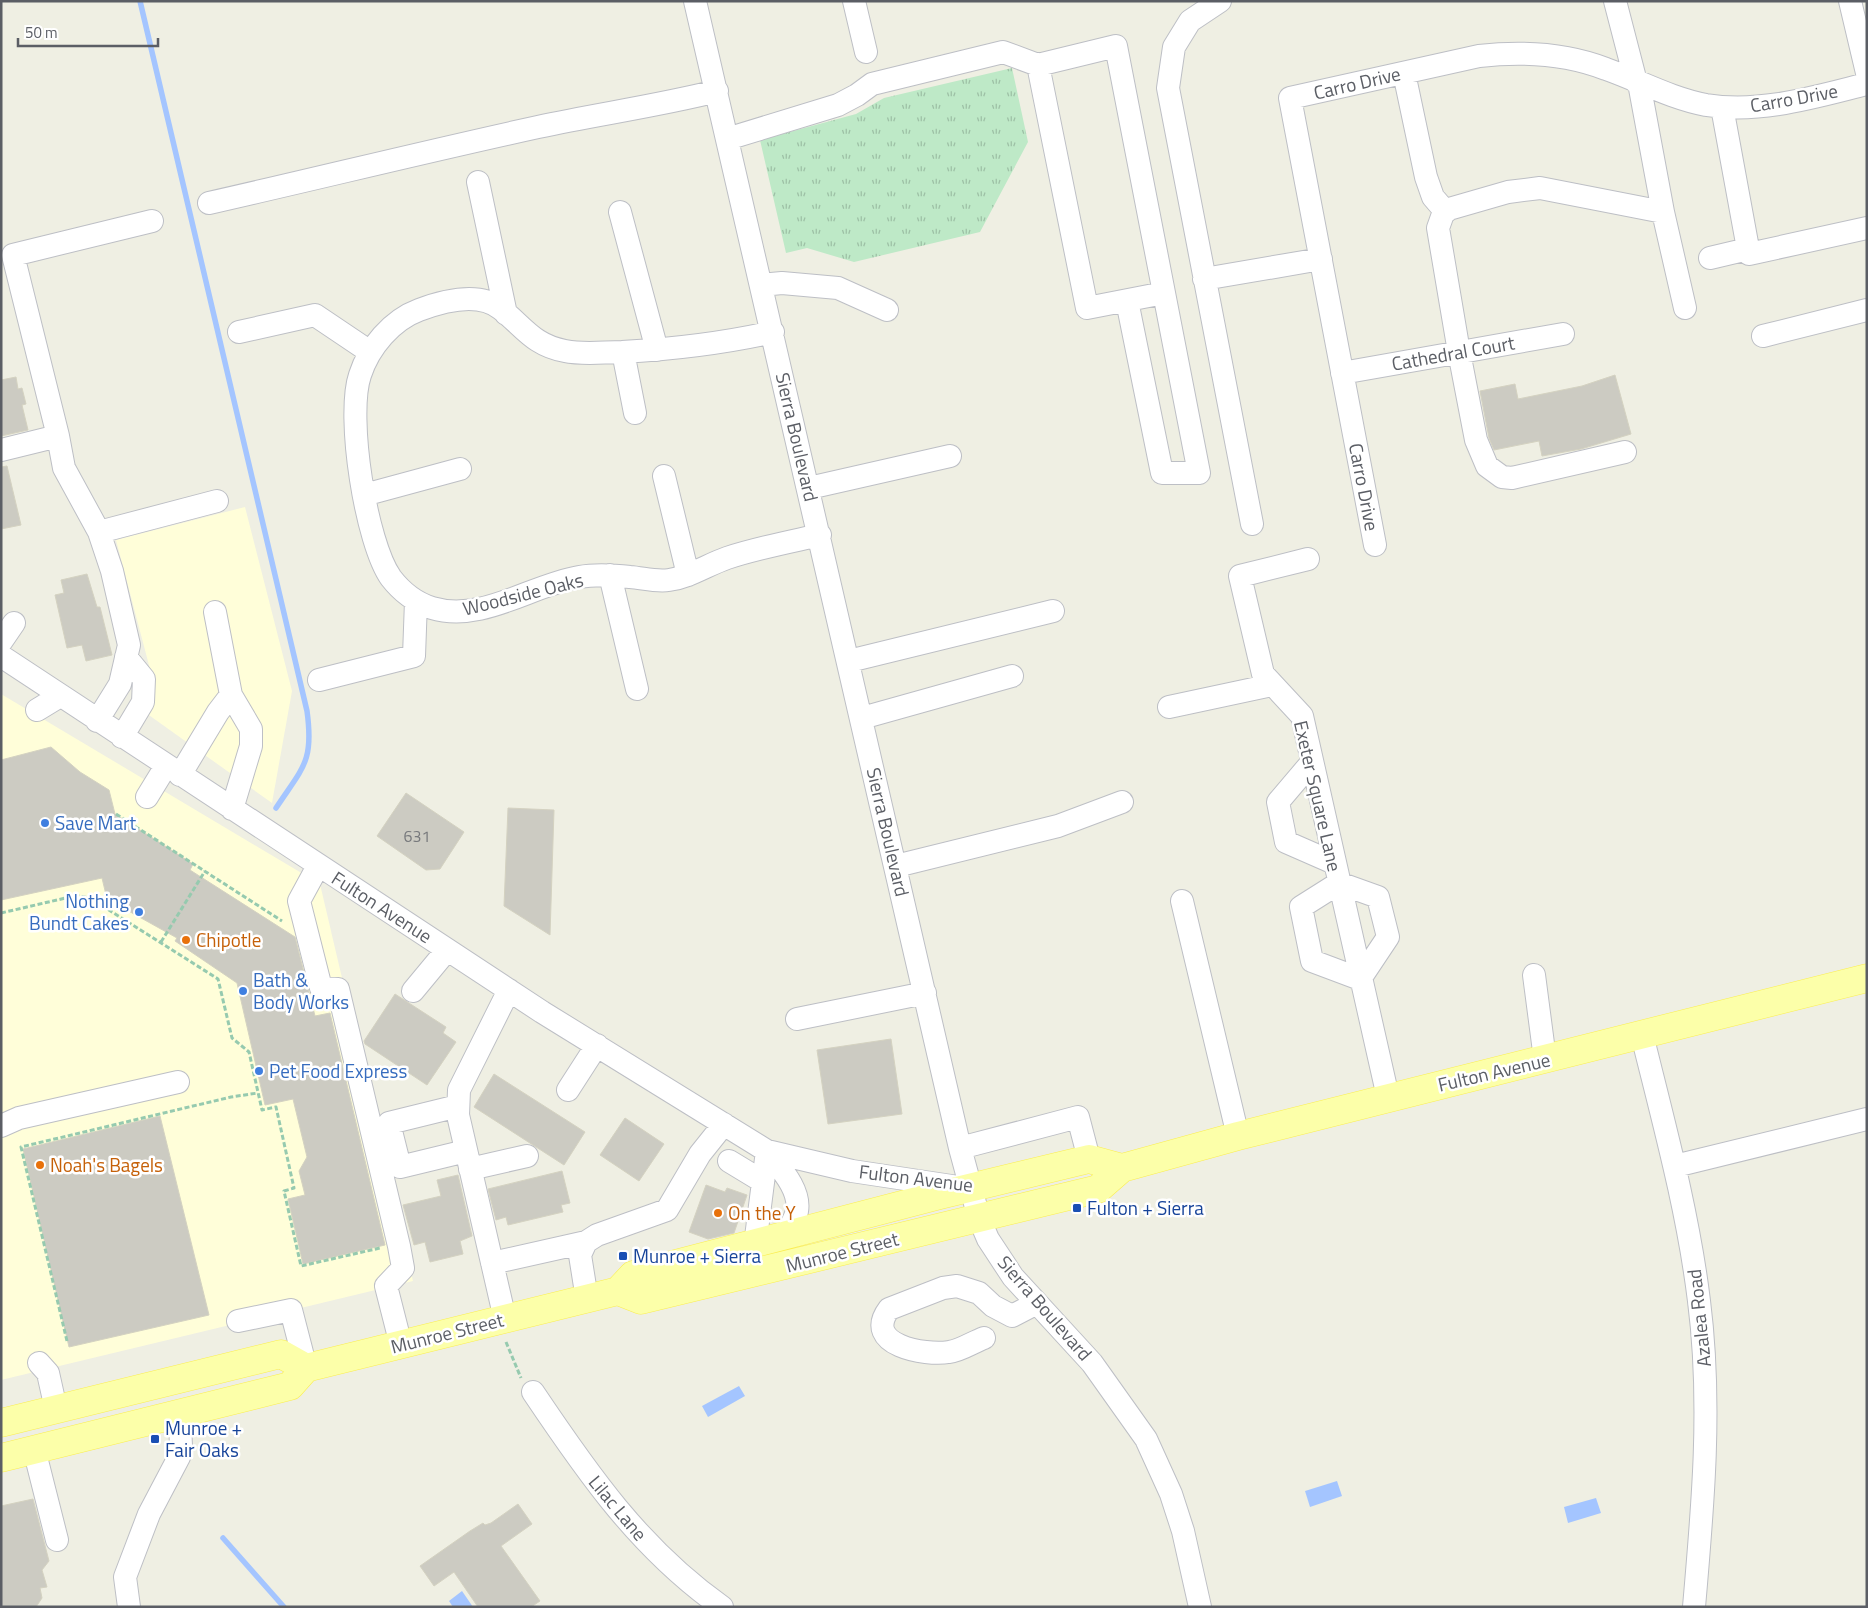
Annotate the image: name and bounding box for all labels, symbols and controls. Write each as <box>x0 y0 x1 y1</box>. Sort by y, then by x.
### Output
scale bar <box>18 15 158 47</box>
text: 50 m <box>25 21 58 44</box>
street label: Carro Drive <box>1310 58 1403 107</box>
street label: Carro Drive <box>1748 76 1840 119</box>
street label: Cathedral Court <box>1389 327 1517 378</box>
street label: Sierra Boulevard <box>769 370 826 504</box>
street label: Carro Drive <box>1342 441 1387 533</box>
street label: Woodside Oaks <box>460 564 586 623</box>
street label: Exeter Square Lane <box>1287 718 1350 874</box>
street label: Sierra Boulevard <box>860 765 917 899</box>
place label: Save Mart <box>55 808 137 837</box>
marker: Save Mart <box>39 817 51 829</box>
house number: 631 <box>404 824 430 848</box>
street label: Fulton Avenue <box>326 863 438 950</box>
place label: Nothing Bundt Cakes <box>29 886 129 937</box>
marker: Nothing Bundt Cakes <box>133 906 145 918</box>
place label: Chipotle <box>196 925 261 954</box>
marker: Chipotle <box>180 934 192 946</box>
place label: Bath & Body Works <box>253 965 349 1016</box>
marker: Bath & Body Works <box>237 985 249 997</box>
street label: Fulton Avenue <box>1435 1044 1553 1099</box>
place label: Pet Food Express <box>269 1056 407 1085</box>
marker: Pet Food Express <box>253 1065 265 1077</box>
place label: Noah's Bagels <box>50 1150 163 1179</box>
street label: Fulton Avenue <box>857 1156 975 1199</box>
marker: Noah's Bagels <box>34 1159 46 1171</box>
place label: Fulton + Sierra <box>1087 1193 1204 1222</box>
place label: On the Y <box>728 1198 797 1227</box>
marker: Fulton + Sierra <box>1071 1202 1083 1214</box>
marker: On the Y <box>712 1207 724 1219</box>
street label: Munroe Street <box>782 1223 902 1280</box>
place label: Munroe + Sierra <box>633 1241 761 1270</box>
street label: Sierra Boulevard <box>991 1249 1099 1367</box>
marker: Munroe + Sierra <box>617 1250 629 1262</box>
street label: Azalea Road <box>1679 1268 1718 1368</box>
street label: Munroe Street <box>387 1304 507 1361</box>
place label: Munroe + Fair Oaks <box>165 1413 242 1464</box>
marker: Munroe + Fair Oaks <box>149 1433 161 1445</box>
street label: Lilac Lane <box>582 1468 655 1547</box>

